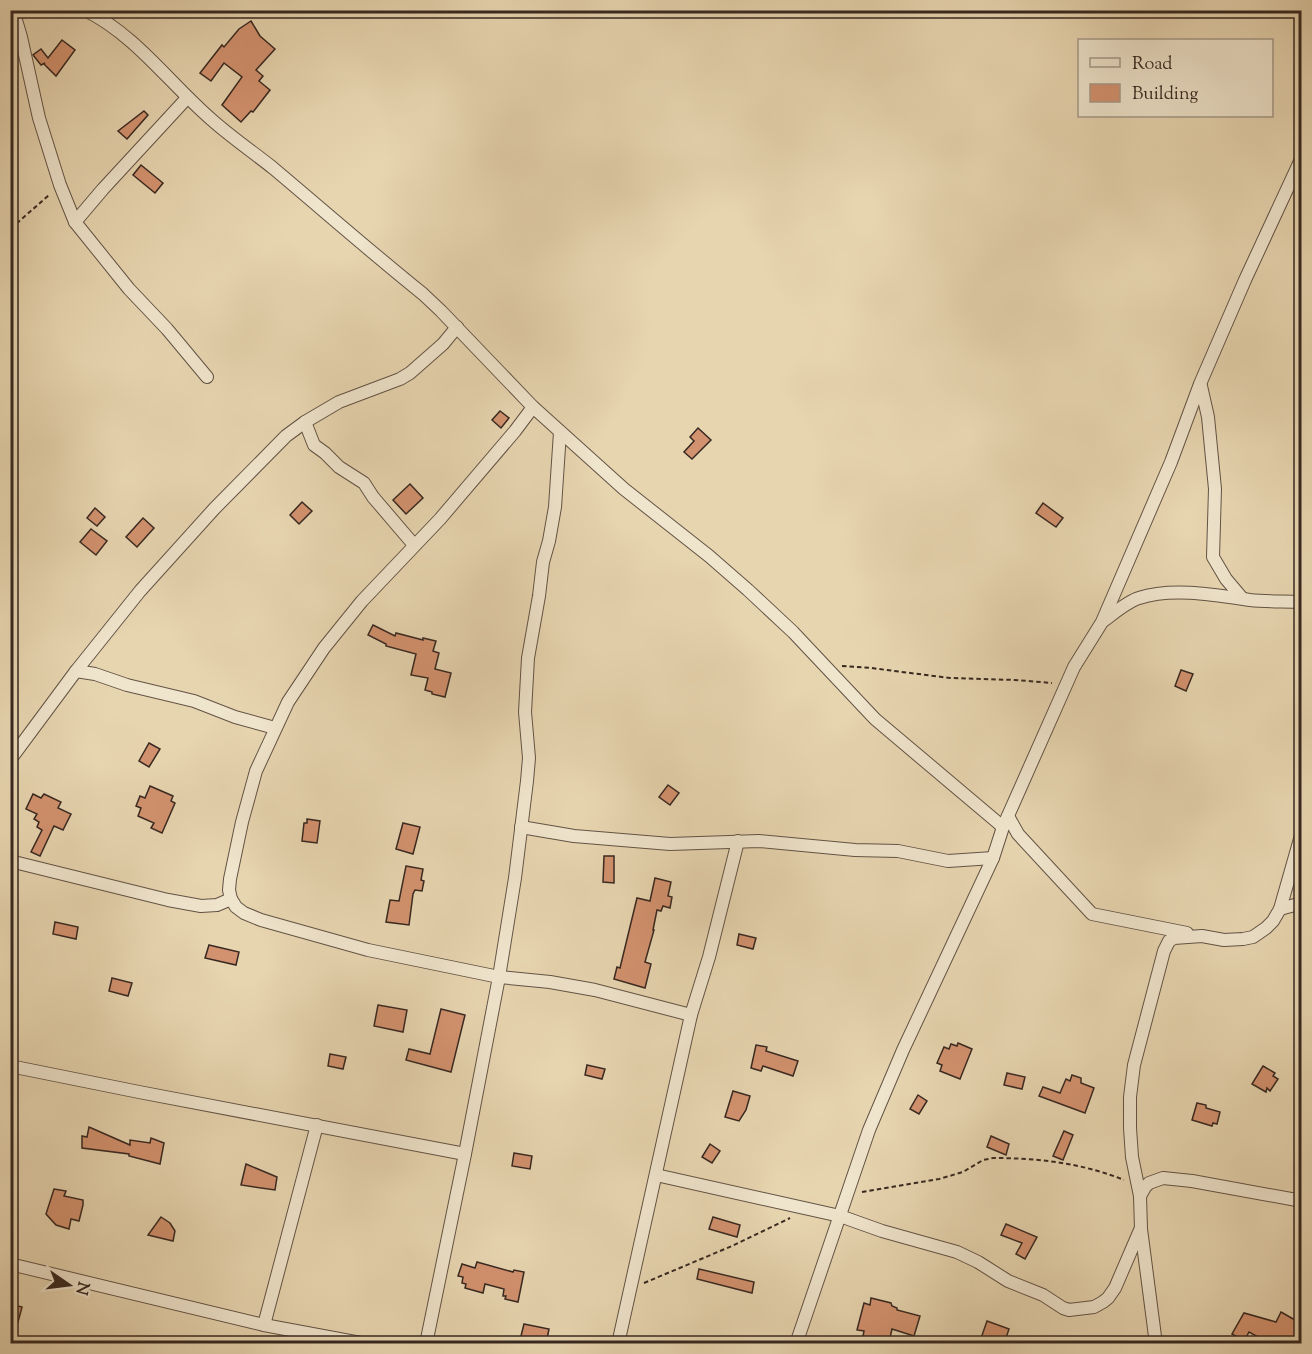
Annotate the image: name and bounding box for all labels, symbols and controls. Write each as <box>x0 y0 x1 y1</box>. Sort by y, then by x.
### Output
legend <box>1078 39 1273 117</box>
text: Road <box>1132 52 1172 78</box>
text: Building <box>1132 82 1198 108</box>
north arrow <box>39 1255 99 1315</box>
text: N <box>68 1279 94 1297</box>

